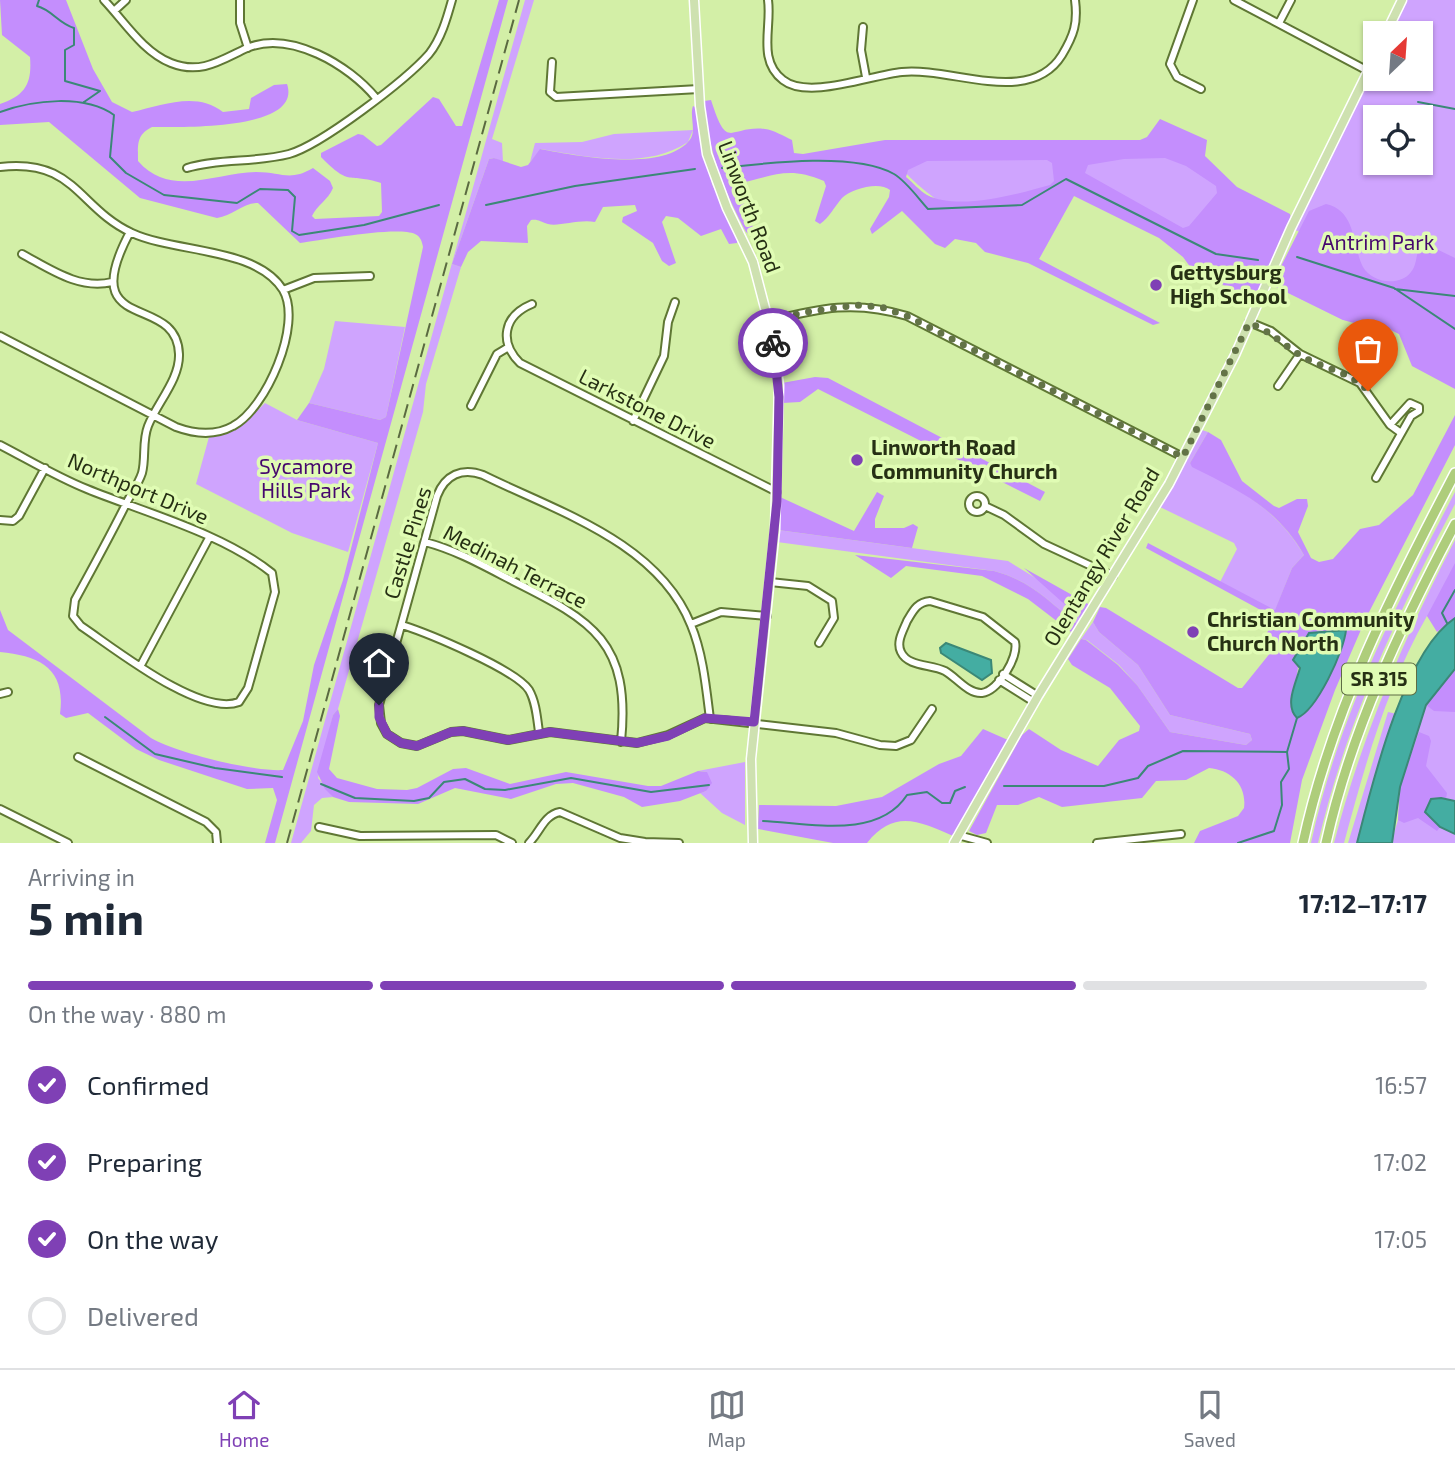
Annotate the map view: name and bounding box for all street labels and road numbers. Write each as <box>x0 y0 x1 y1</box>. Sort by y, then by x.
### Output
street label: Linworth Road <box>714 137 787 276</box>
street label: Larkstone Drive <box>575 362 720 453</box>
street label: Northport Drive <box>64 447 213 529</box>
street label: Olentangy River Road <box>1037 462 1164 650</box>
street label: Castle Pines <box>378 483 435 602</box>
street label: Medinah Terrace <box>440 519 592 613</box>
road number: SR 315 <box>1342 664 1416 694</box>

